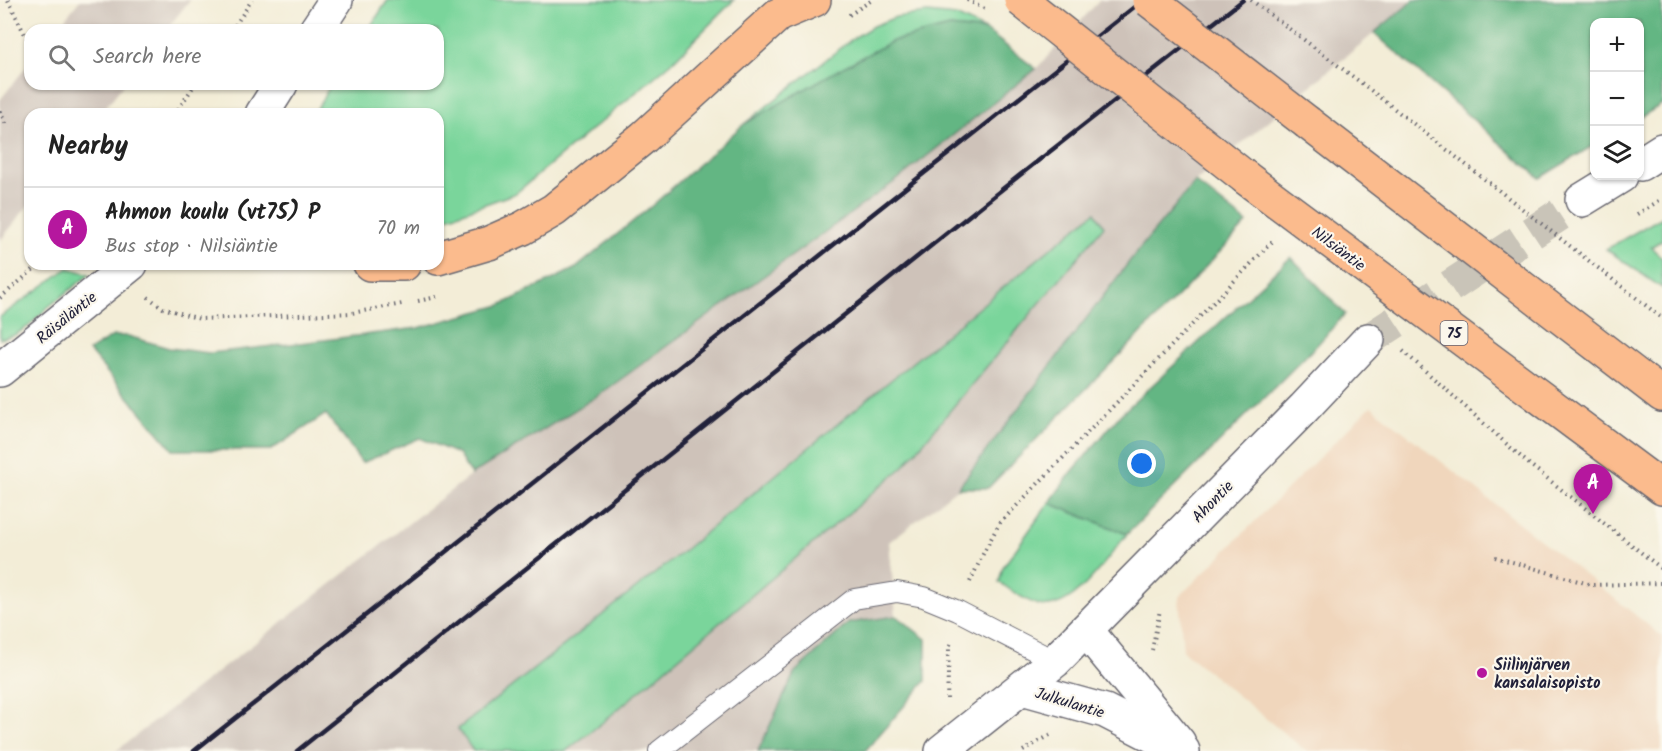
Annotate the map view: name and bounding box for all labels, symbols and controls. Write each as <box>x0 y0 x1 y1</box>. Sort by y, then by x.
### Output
map controls <box>1590 18 1644 180</box>
button: + <box>1590 18 1644 72</box>
search box <box>24 24 444 90</box>
text: Search here <box>93 40 201 75</box>
icon: search <box>45 41 78 74</box>
button: − <box>1590 72 1644 126</box>
text: Nearby <box>48 126 128 168</box>
button: layers <box>1590 126 1644 180</box>
text: Ahmon koulu (vt75) P <box>105 196 320 231</box>
text: A <box>61 213 74 245</box>
text: 70 m <box>377 213 420 245</box>
street label: Nilsiäntie <box>1306 220 1371 278</box>
text: Bus stop · Nilsiäntie <box>105 231 278 263</box>
street label: Räisäläntie <box>31 286 103 351</box>
road number: 75 <box>1440 321 1468 345</box>
your location <box>1127 449 1156 478</box>
pin: A <box>1574 464 1612 514</box>
street label: Ahontie <box>1186 475 1240 529</box>
place label: Siilinjärven kansalaisopisto <box>1494 653 1601 696</box>
marker: Siilinjärven kansalaisopisto <box>1475 666 1489 680</box>
street label: Julkulantie <box>1032 681 1107 726</box>

